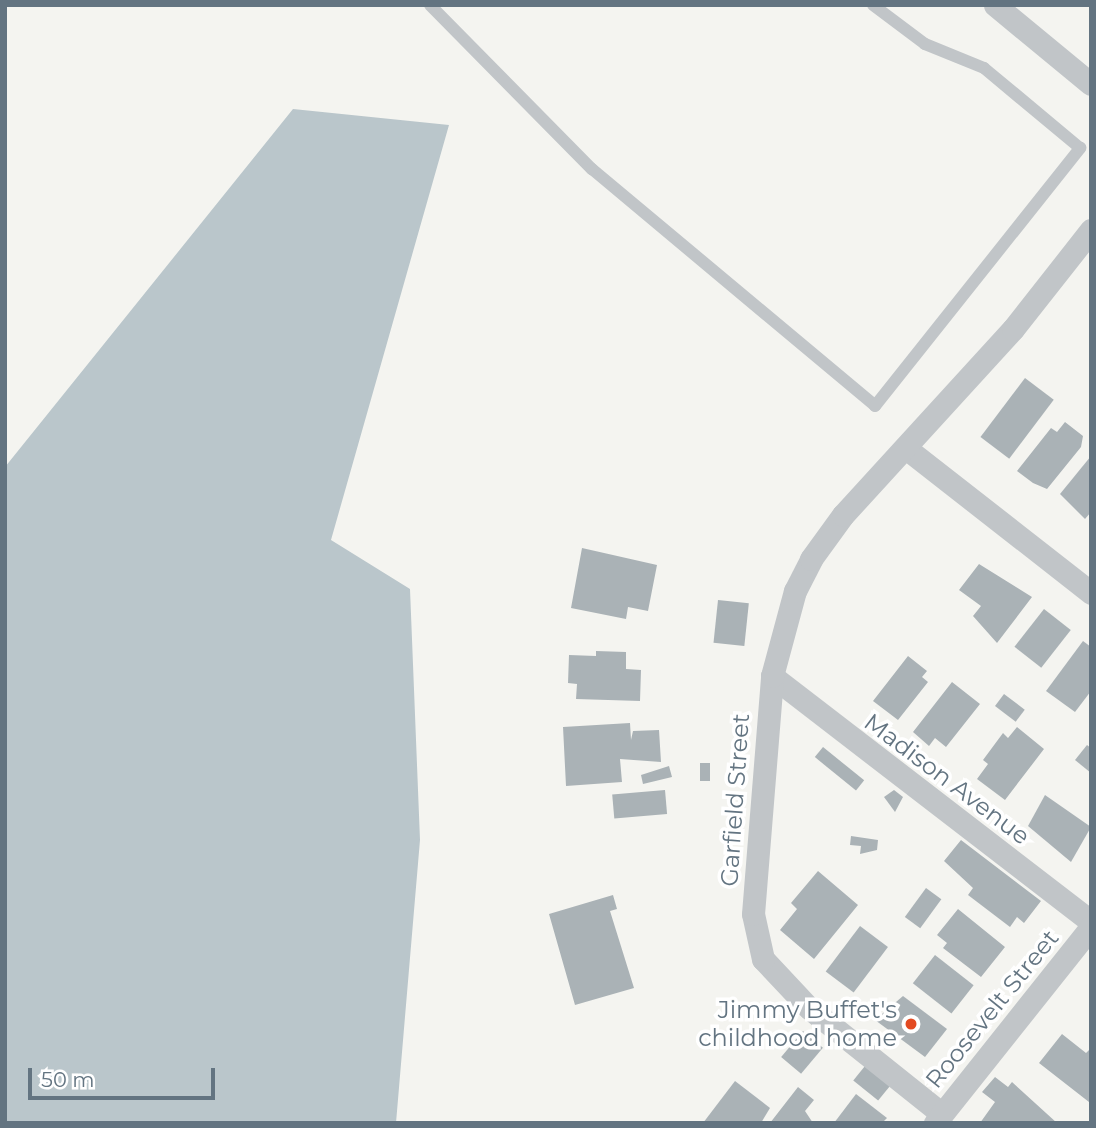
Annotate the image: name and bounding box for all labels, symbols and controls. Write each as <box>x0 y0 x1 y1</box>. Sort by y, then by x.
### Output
street label: Madison Avenue <box>859 707 1035 851</box>
street label: Garfield Street <box>715 713 755 887</box>
street label: Roosevelt Street <box>919 924 1065 1094</box>
place label: Jimmy Buffet's childhood home <box>698 996 897 1052</box>
marker: Jimmy Buffet's childhood home <box>903 1016 919 1032</box>
scale bar <box>32 1054 219 1098</box>
text: 50 m <box>41 1067 95 1092</box>

